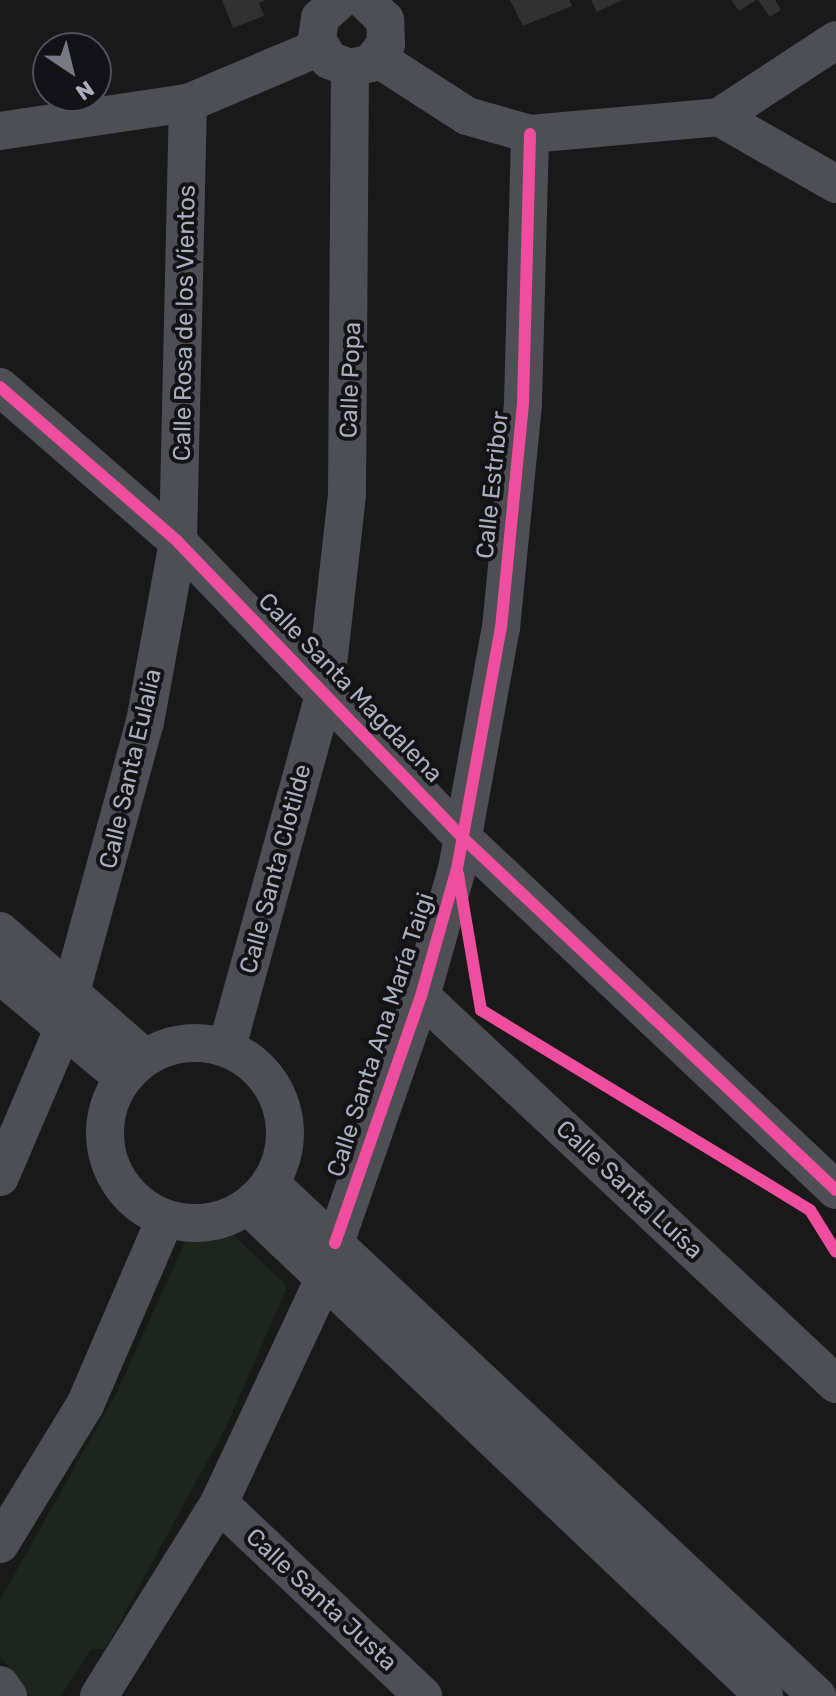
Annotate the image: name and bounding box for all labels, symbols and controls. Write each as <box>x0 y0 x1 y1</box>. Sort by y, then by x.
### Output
north arrow <box>32 32 112 112</box>
text: N <box>71 75 99 106</box>
street label: Calle Rosa de los Vientos <box>168 184 202 462</box>
street label: Calle Popa <box>335 321 367 439</box>
street label: Calle Estribor <box>471 410 515 560</box>
street label: Calle Santa Magdalena <box>252 587 448 789</box>
street label: Calle Santa Eulalia <box>94 666 168 872</box>
street label: Calle Santa Clotilde <box>234 761 318 977</box>
street label: Calle Santa Ana María Taigi <box>321 889 441 1181</box>
street label: Calle Santa Luísa <box>550 1115 708 1265</box>
street label: Calle Santa Justa <box>240 1523 402 1677</box>

